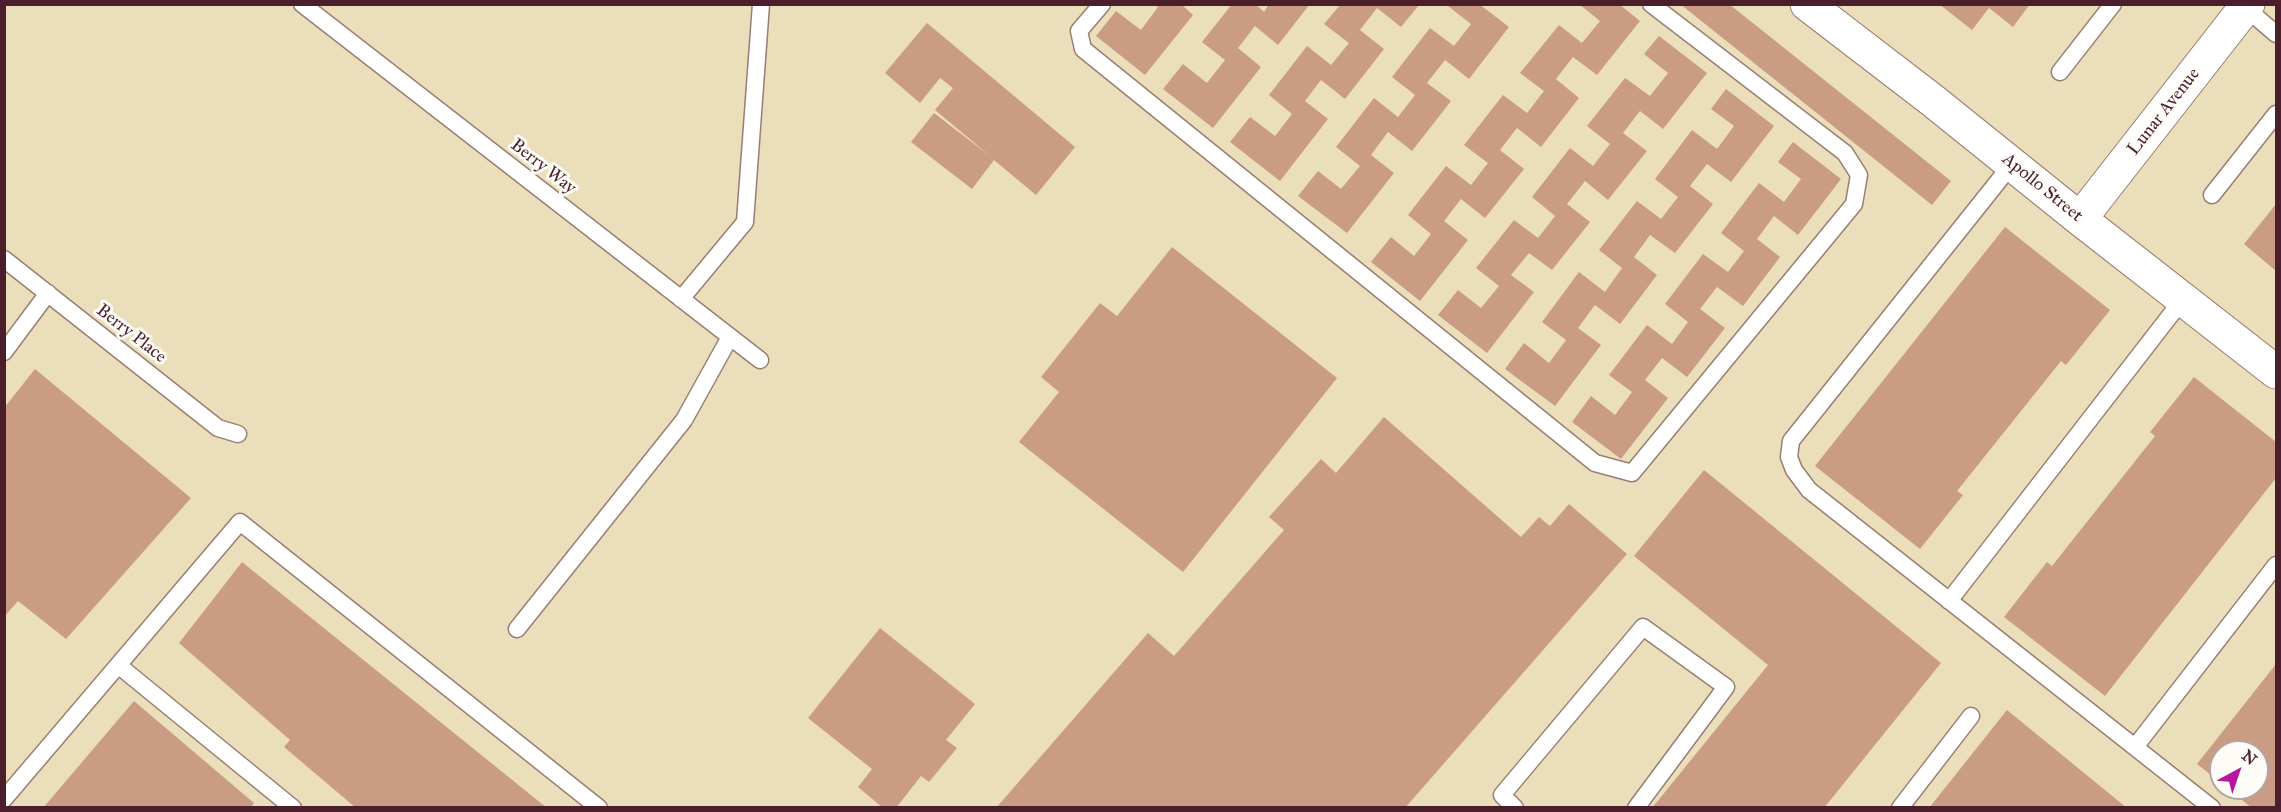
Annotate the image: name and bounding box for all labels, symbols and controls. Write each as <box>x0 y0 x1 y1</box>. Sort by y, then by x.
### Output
street label: Lunar Avenue <box>2123 64 2205 160</box>
street label: Berry Way <box>506 135 580 199</box>
street label: Apollo Street <box>1997 149 2087 227</box>
street label: Berry Place <box>92 300 170 368</box>
north arrow <box>2209 740 2269 800</box>
text: N <box>2238 746 2261 769</box>

